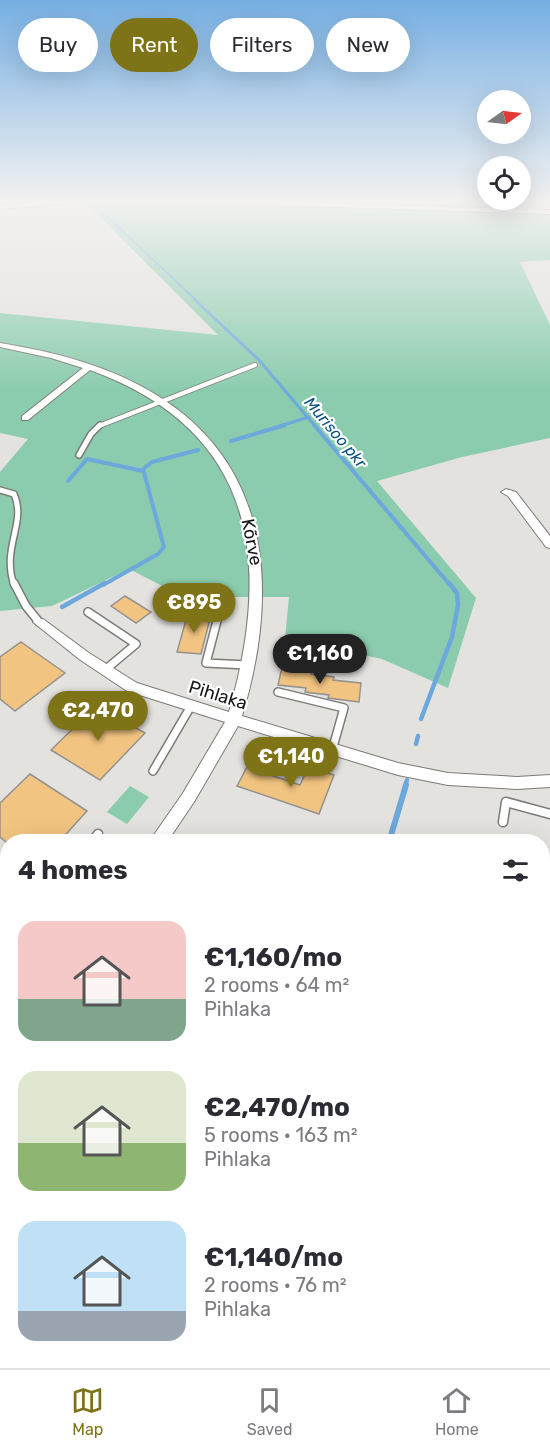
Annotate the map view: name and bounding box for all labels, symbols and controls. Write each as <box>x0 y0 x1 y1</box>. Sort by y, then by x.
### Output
chip: Buy <box>18 18 98 72</box>
chip: Rent <box>110 18 198 72</box>
chip: Filters <box>210 18 314 72</box>
chip: New <box>326 18 410 72</box>
north arrow <box>477 90 531 144</box>
map controls <box>477 90 531 210</box>
button: locate <box>477 156 531 210</box>
water label: Murisoo pkr <box>300 393 371 472</box>
street label: Kõrve <box>237 517 267 567</box>
pin: €895 <box>158 583 230 634</box>
text: €895 <box>167 590 221 614</box>
pin: €1,160 <box>271 634 369 685</box>
text: €1,160 <box>287 641 353 665</box>
street label: Pihlaka <box>186 676 250 714</box>
pin: €2,470 <box>49 691 147 742</box>
text: €2,470 <box>62 698 134 722</box>
pin: €1,140 <box>242 737 340 788</box>
text: €1,140 <box>257 744 325 768</box>
icon: filters <box>499 854 532 887</box>
text: 4 homes <box>18 855 128 886</box>
text: €1,160/mo <box>204 942 342 973</box>
icon: home <box>66 945 138 1017</box>
text: 2 rooms · 64 m² <box>204 973 349 997</box>
text: Pihlaka <box>204 997 271 1021</box>
text: €2,470/mo <box>204 1092 350 1123</box>
icon: home <box>66 1095 138 1167</box>
text: 5 rooms · 163 m² <box>204 1123 358 1147</box>
text: Pihlaka <box>204 1147 271 1171</box>
text: €1,140/mo <box>204 1242 343 1273</box>
icon: home <box>66 1245 138 1317</box>
text: 2 rooms · 76 m² <box>204 1273 347 1297</box>
text: Pihlaka <box>204 1297 271 1321</box>
tab: Map <box>71 1384 104 1439</box>
tab: Saved <box>247 1384 292 1439</box>
tab: Home <box>435 1384 479 1439</box>

